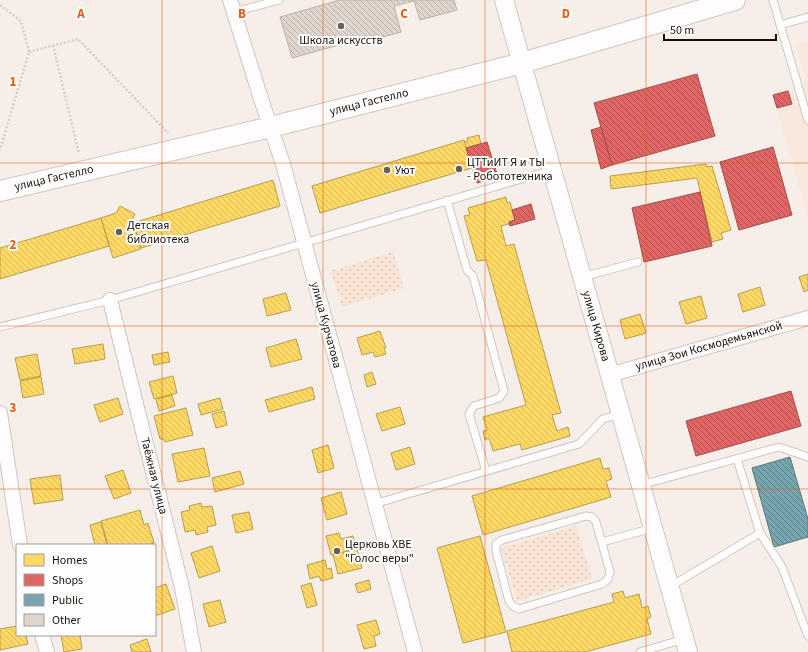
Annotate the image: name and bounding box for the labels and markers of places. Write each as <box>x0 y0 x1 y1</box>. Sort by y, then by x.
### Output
marker: Школа искусств <box>336 21 346 31</box>
place label: Школа искусств <box>299 32 383 49</box>
place label: ЦТТиИТ Я и ТЫ - Робототехника <box>467 154 553 185</box>
place label: Уют <box>395 162 415 179</box>
marker: ЦТТиИТ Я и ТЫ - Робототехника <box>454 164 464 174</box>
marker: Уют <box>382 165 392 175</box>
place label: Детская библиотека <box>127 217 189 248</box>
marker: Детская библиотека <box>114 227 124 237</box>
place label: Церковь ХВЕ "Голос веры" <box>345 536 414 567</box>
marker: Церковь ХВЕ "Голос веры" <box>332 546 342 556</box>

